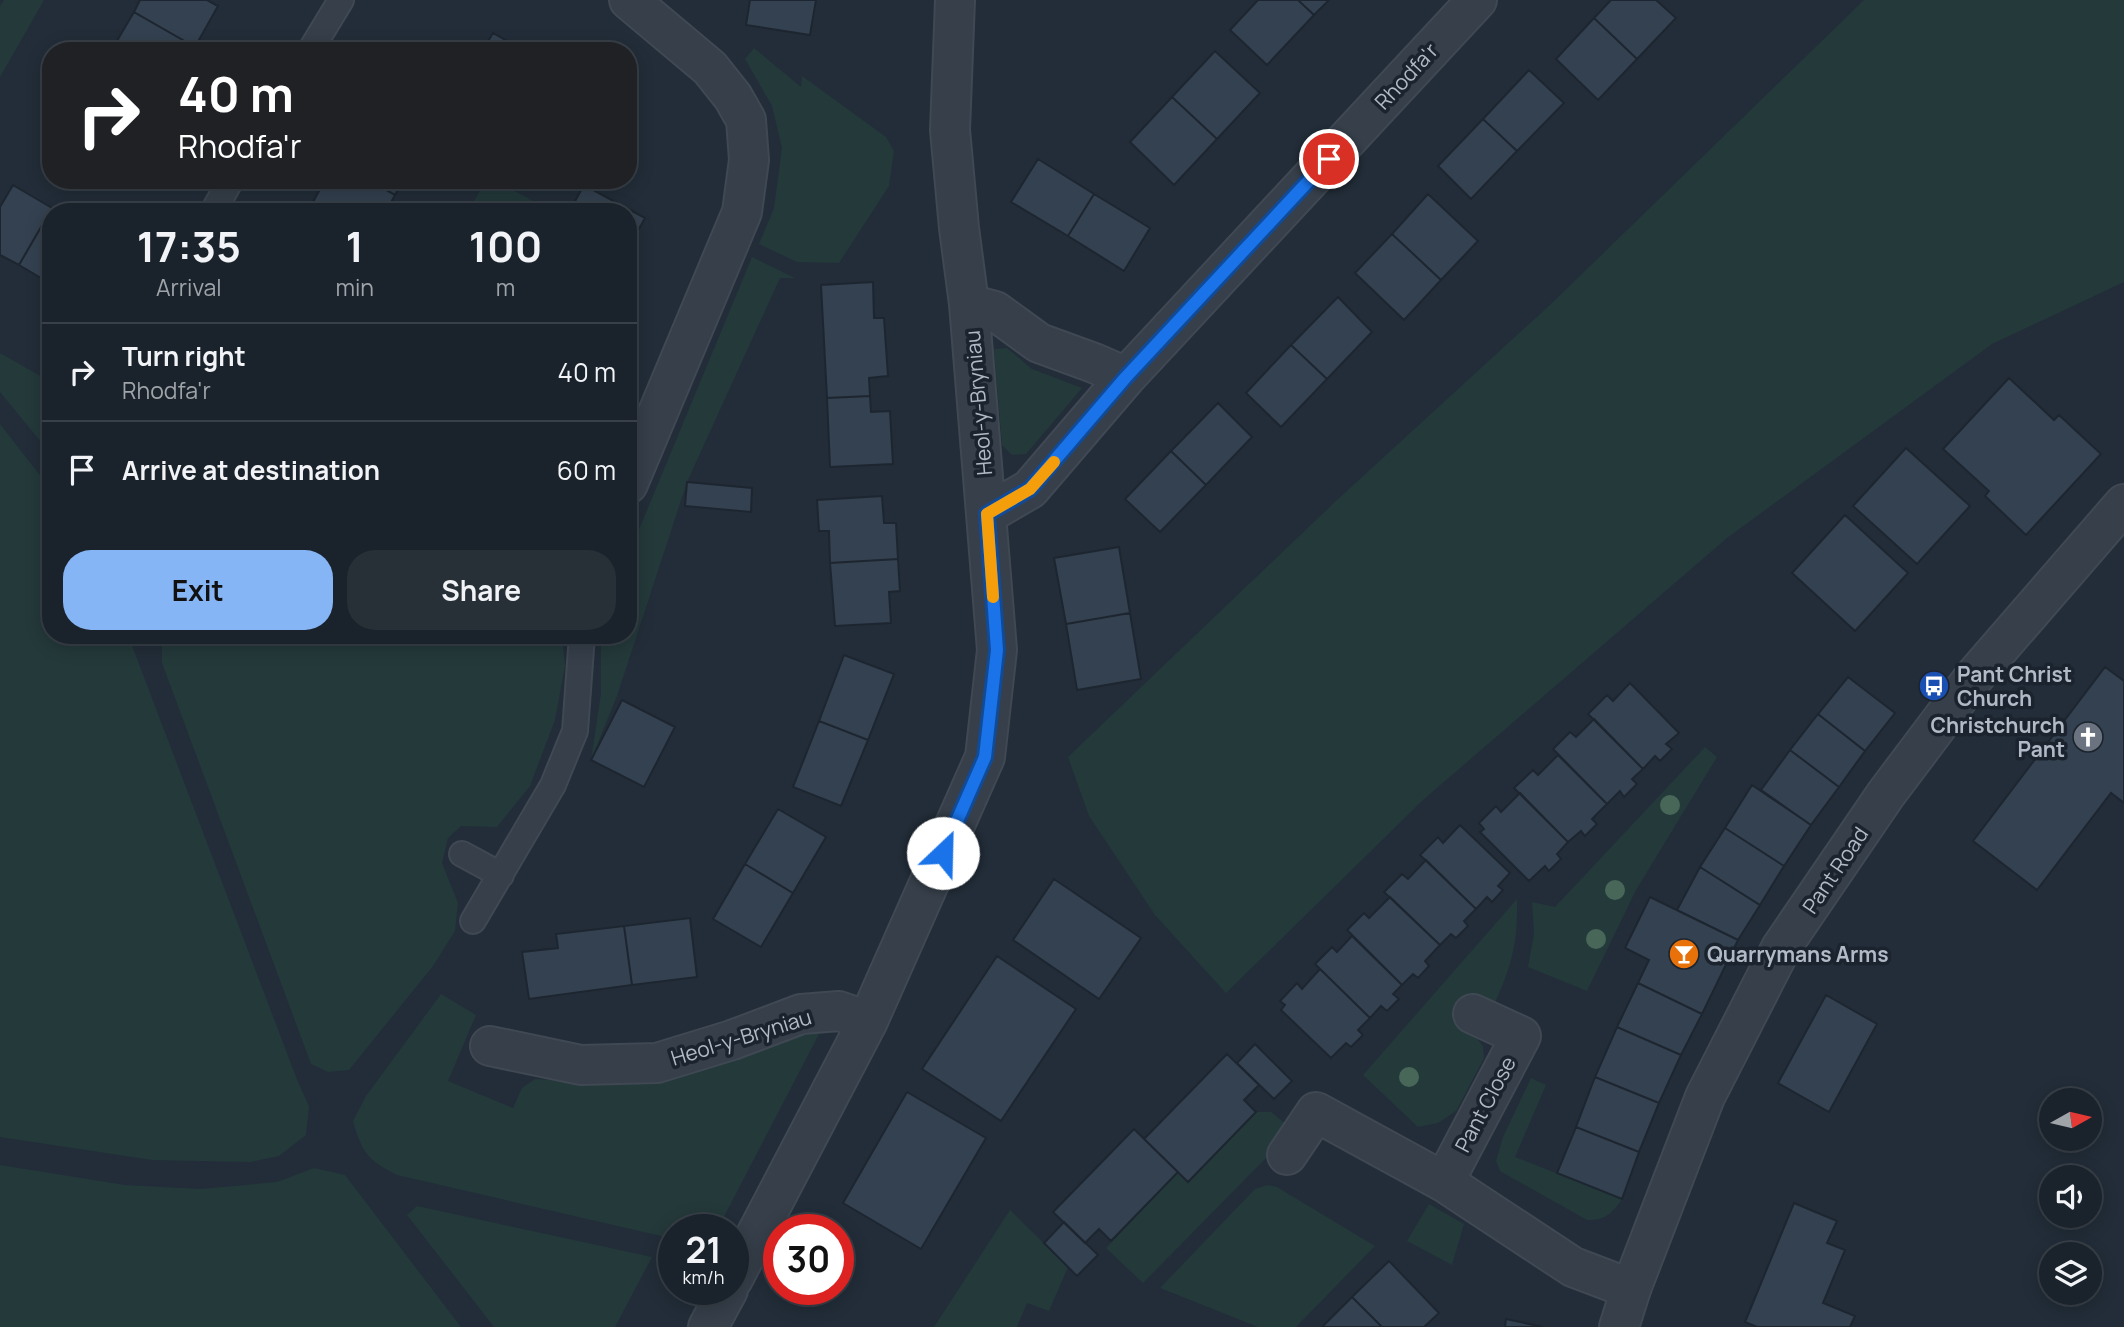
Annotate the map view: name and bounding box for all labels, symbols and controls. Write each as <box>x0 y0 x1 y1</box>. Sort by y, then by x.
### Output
street label: Rhodfa'r <box>1368 37 1444 115</box>
text: 40 m <box>178 60 294 127</box>
icon: right <box>63 70 154 161</box>
text: Rhodfa'r <box>178 124 301 168</box>
pin <box>1299 129 1359 189</box>
icon: arrive <box>1310 140 1348 178</box>
text: 17:35 <box>137 217 241 275</box>
text: 1 <box>346 217 364 275</box>
text: 100 <box>469 217 542 275</box>
text: Arrival <box>156 271 222 303</box>
text: min <box>335 271 374 303</box>
text: m <box>496 271 515 303</box>
street label: Heol-y-Bryniau <box>958 329 998 477</box>
text: Turn right <box>122 338 246 374</box>
icon: right <box>63 353 101 391</box>
text: 40 m <box>558 354 616 390</box>
text: Rhodfa'r <box>122 374 211 406</box>
icon: arrive <box>63 451 101 489</box>
text: Arrive at destination <box>122 452 380 488</box>
text: 60 m <box>557 452 616 488</box>
button: Exit <box>63 550 333 630</box>
button: Share <box>347 550 616 630</box>
place label: Pant Christ Church <box>1957 660 2072 712</box>
bus stop icon: Pant Christ Church <box>1917 669 1951 703</box>
place label: Christchurch Pant <box>1930 711 2065 763</box>
church icon: Christchurch Pant <box>2071 720 2105 754</box>
position arrow <box>906 816 980 890</box>
street label: Pant Road <box>1796 821 1874 919</box>
bar icon: Quarrymans Arms <box>1667 937 1701 971</box>
place label: Quarrymans Arms <box>1707 940 1889 968</box>
street label: Heol-y-Bryniau <box>667 1002 815 1072</box>
street label: Pant Close <box>1448 1051 1522 1157</box>
north arrow <box>2039 1088 2102 1152</box>
map controls <box>2039 1088 2102 1305</box>
button: sound <box>2039 1165 2102 1228</box>
speed limit sign: 30 <box>763 1214 854 1305</box>
text: 21 <box>685 1226 722 1274</box>
button: layers <box>2039 1242 2102 1305</box>
text: km/h <box>683 1265 724 1289</box>

